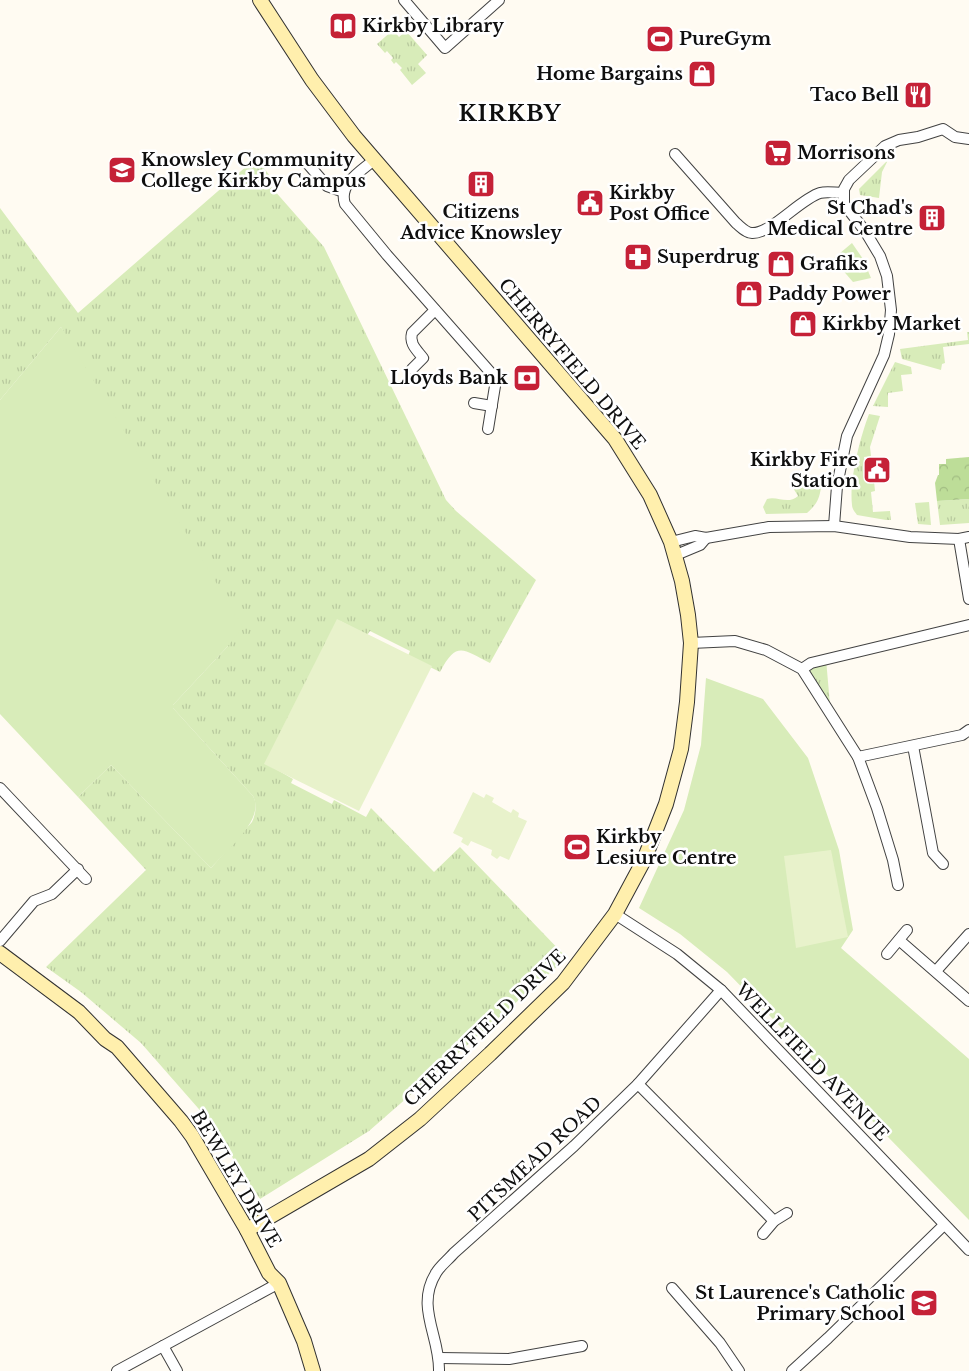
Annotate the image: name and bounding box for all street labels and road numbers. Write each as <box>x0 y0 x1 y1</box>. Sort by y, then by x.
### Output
street label: CHERRYFIELD DRIVE <box>494 274 650 454</box>
street label: CHERRYFIELD DRIVE <box>400 945 570 1111</box>
street label: WELLFIELD AVENUE <box>730 978 893 1146</box>
street label: PITSMEAD ROAD <box>464 1092 606 1226</box>
street label: BEWLEY DRIVE <box>186 1106 286 1252</box>

